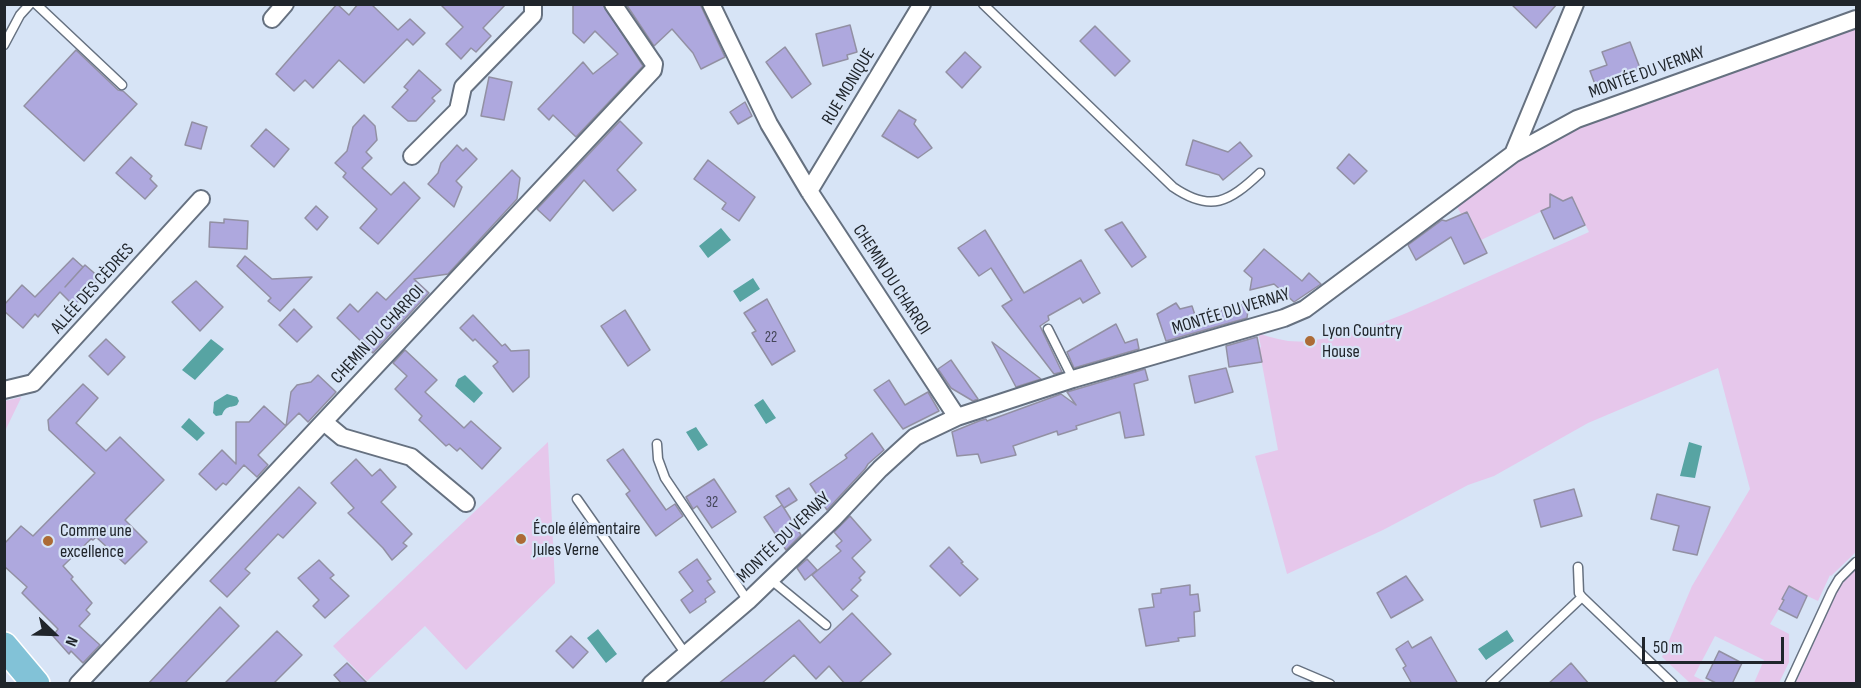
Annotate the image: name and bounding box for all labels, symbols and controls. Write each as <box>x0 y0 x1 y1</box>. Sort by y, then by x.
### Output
street label: MONTÉE DU VERNAY <box>1586 42 1708 104</box>
street label: RUE MONIQUE <box>818 45 880 129</box>
street label: CHEMIN DU CHARROI <box>847 221 935 339</box>
street label: ALLÉE DES CÈDRES <box>47 239 139 339</box>
street label: CHEMIN DU CHARROI <box>327 281 429 389</box>
street label: MONTÉE DU VERNAY <box>1170 284 1292 340</box>
place label: Lyon Country House <box>1322 320 1402 362</box>
house number: 22 <box>765 329 777 347</box>
marker: Lyon Country House <box>1303 334 1317 348</box>
street label: MONTÉE DU VERNAY <box>733 488 835 588</box>
house number: 32 <box>706 494 718 512</box>
place label: École élémentaire Jules Verne <box>533 518 641 560</box>
place label: Comme une excellence <box>60 520 132 562</box>
marker: École élémentaire Jules Verne <box>514 532 528 546</box>
marker: Comme une excellence <box>41 534 55 548</box>
north arrow <box>24 604 84 664</box>
scale bar <box>1645 625 1788 663</box>
text: N <box>61 634 81 649</box>
text: 50 m <box>1653 637 1683 658</box>

